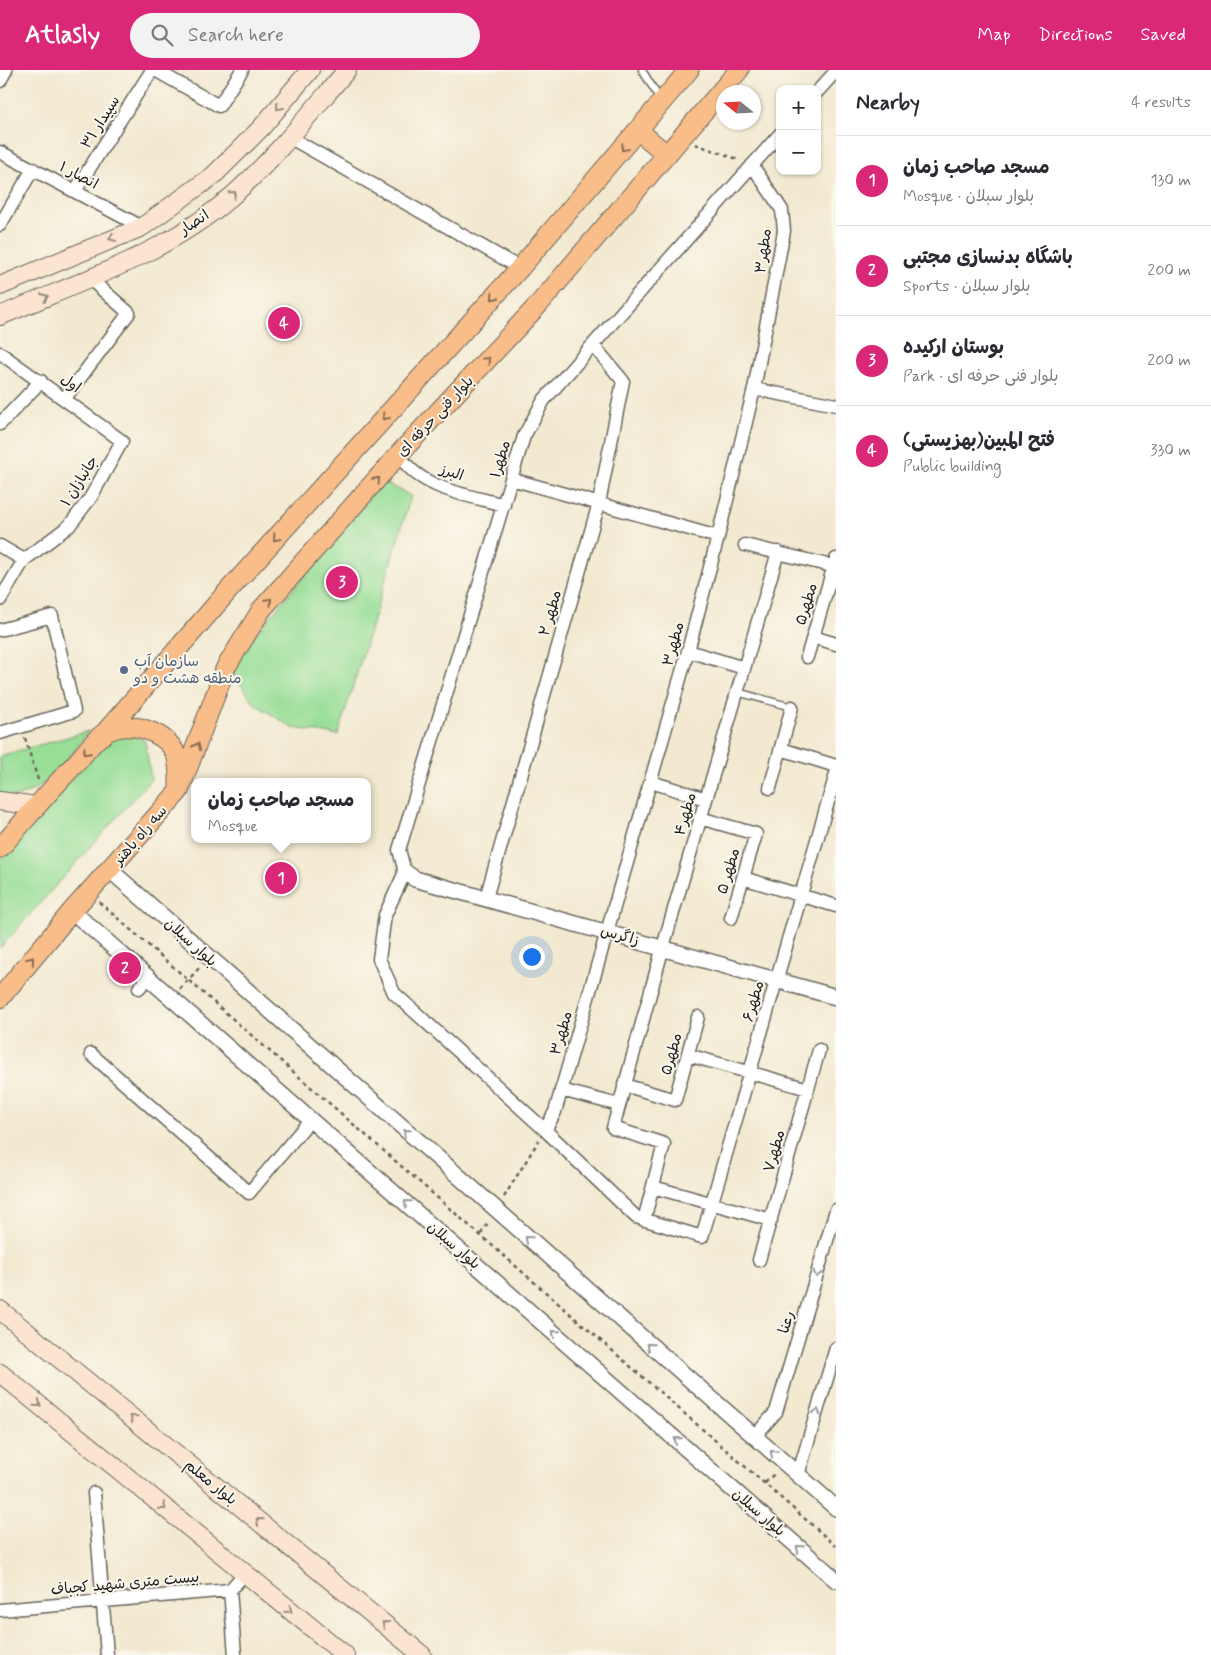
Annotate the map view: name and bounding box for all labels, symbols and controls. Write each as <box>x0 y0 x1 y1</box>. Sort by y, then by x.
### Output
search box <box>130 13 480 58</box>
text: Atlasly <box>25 20 100 51</box>
icon: search <box>148 21 176 49</box>
text: Search here <box>188 23 284 48</box>
text: Map <box>978 23 1011 47</box>
text: Directions <box>1039 23 1113 47</box>
text: Saved <box>1141 23 1186 47</box>
north arrow <box>716 85 761 130</box>
map controls <box>776 85 821 175</box>
button: + <box>776 85 821 130</box>
text: Nearby <box>856 89 920 117</box>
street label: سپیدار ۳۱ <box>77 92 125 153</box>
text: 4 results <box>1131 92 1191 113</box>
one-way arrow <box>276 101 284 110</box>
button: − <box>776 130 821 175</box>
one-way arrow <box>621 142 630 151</box>
text: مسجد صاحب زمان <box>903 155 1049 180</box>
street label: انصار ۱ <box>55 157 102 194</box>
text: 1 <box>868 170 876 191</box>
text: 130 m <box>1150 170 1191 191</box>
text: Mosque · بلوار سبلان <box>903 186 1034 207</box>
one-way arrow <box>227 191 236 200</box>
street label: انصار <box>175 206 213 241</box>
street label: مطهر۳ <box>751 227 777 275</box>
one-way arrow <box>108 232 117 243</box>
text: باشگاه بدنسازی مجتبی <box>903 245 1073 270</box>
text: 2 <box>868 260 876 281</box>
text: 200 m <box>1147 260 1191 281</box>
text: Sports · بلوار سبلان <box>903 276 1030 297</box>
one-way arrow <box>491 291 500 300</box>
one-way arrow <box>40 292 49 303</box>
pin: 4 <box>268 304 300 342</box>
text: بوستان ارکیده <box>903 335 1004 360</box>
text: 3 <box>868 350 876 371</box>
text: 200 m <box>1147 350 1191 371</box>
one-way arrow <box>481 357 490 366</box>
text: Park · بلوار فنی حرفه ای <box>903 366 1059 387</box>
street label: اول <box>56 370 85 398</box>
street label: بلوار فنی حرفه ای <box>393 372 479 462</box>
one-way arrow <box>382 412 391 421</box>
text: فتح المبین(بهزیستی) <box>903 428 1055 453</box>
street label: مطهر۱ <box>486 438 516 480</box>
text: 4 <box>867 440 877 461</box>
text: 330 m <box>1150 440 1191 461</box>
street label: جانبازان ۱ <box>57 452 103 511</box>
text: Public building <box>903 456 1002 477</box>
street label: البرز <box>436 459 466 486</box>
one-way arrow <box>371 476 380 485</box>
one-way arrow <box>273 532 282 541</box>
pin: 3 <box>326 563 358 601</box>
street label: مطهر۵ <box>791 581 823 628</box>
street label: مطهر ۲ <box>535 588 567 639</box>
one-way arrow <box>263 597 272 606</box>
street label: مطهر۳ <box>658 620 689 669</box>
place label: سازمان آب منطقه هشت و دو <box>133 652 241 689</box>
marker: سازمان آب منطقه هشت و دو <box>118 664 130 676</box>
one-way arrow <box>191 742 201 750</box>
one-way arrow <box>83 746 92 755</box>
popup <box>191 778 371 843</box>
text: مسجد صاحب زمان <box>208 788 354 813</box>
street label: مطهر۴ <box>670 790 702 838</box>
street label: سه راه باهنر <box>108 802 172 871</box>
text: Mosque <box>208 816 258 837</box>
street label: مطهر ۵ <box>713 846 745 897</box>
pin: 1 <box>265 859 297 897</box>
street label: بلوار سبلان <box>160 914 221 972</box>
street label: زاگرس <box>598 921 641 951</box>
your location <box>519 944 545 970</box>
pin: 2 <box>109 949 141 987</box>
one-way arrow <box>25 957 34 966</box>
street label: مطهر۶ <box>739 978 769 1024</box>
street label: مطهر۳ <box>546 1009 578 1058</box>
street label: مطهر۵ <box>656 1031 688 1078</box>
one-way arrow <box>403 1128 412 1137</box>
street label: مطهر۷ <box>759 1128 791 1175</box>
one-way arrow <box>403 1200 412 1209</box>
street label: بلوار سبلان <box>422 1217 484 1274</box>
one-way arrow <box>525 1236 534 1245</box>
one-way arrow <box>813 1269 823 1277</box>
street label: رعنا <box>774 1308 800 1336</box>
one-way arrow <box>552 1330 561 1339</box>
one-way arrow <box>647 1343 656 1352</box>
one-way arrow <box>32 1398 41 1406</box>
one-way arrow <box>811 1408 821 1417</box>
one-way arrow <box>130 1416 139 1424</box>
one-way arrow <box>674 1437 683 1446</box>
one-way arrow <box>769 1450 778 1459</box>
street label: بلوار معلم <box>179 1455 241 1511</box>
street label: بلوار سبلان <box>727 1484 789 1541</box>
one-way arrow <box>158 1501 167 1510</box>
one-way arrow <box>256 1519 265 1527</box>
one-way arrow <box>796 1544 805 1553</box>
street label: بیست متری شهید کجباف <box>50 1568 200 1600</box>
one-way arrow <box>283 1604 292 1612</box>
one-way arrow <box>381 1621 390 1630</box>

